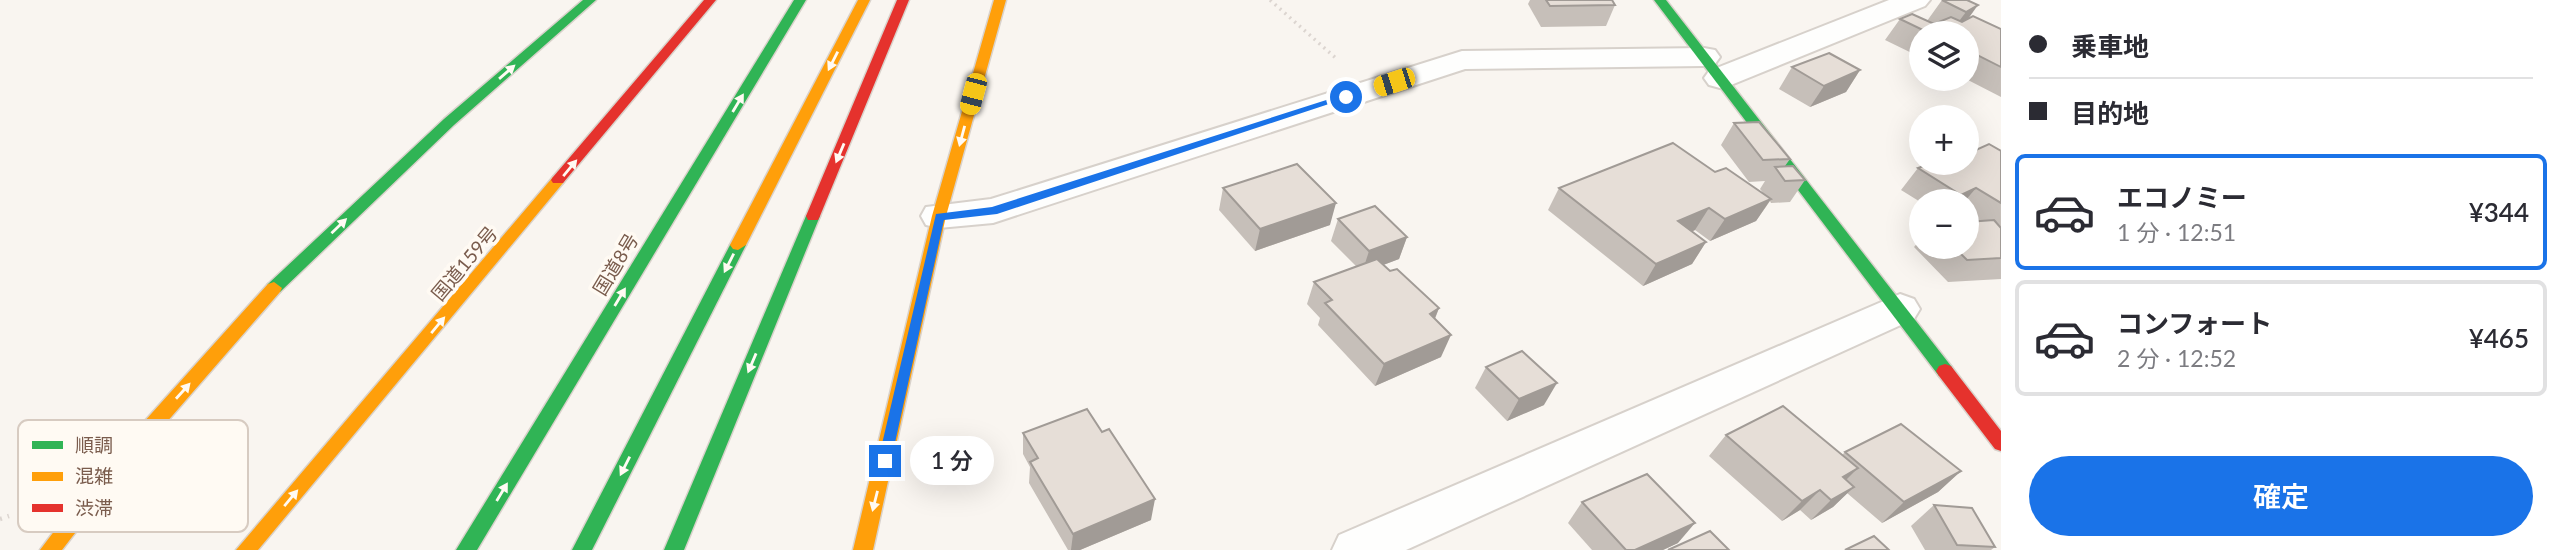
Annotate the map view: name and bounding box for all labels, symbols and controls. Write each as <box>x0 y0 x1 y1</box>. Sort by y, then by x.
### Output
map controls <box>1909 21 1979 259</box>
button: layers <box>1909 21 1979 91</box>
text: 乗車地 <box>2071 30 2149 62</box>
one-way arrow <box>827 51 838 71</box>
one-way arrow <box>498 65 515 80</box>
car <box>1371 66 1418 98</box>
car <box>958 71 989 117</box>
route start <box>1330 81 1362 113</box>
one-way arrow <box>731 93 744 112</box>
text: 目的地 <box>2071 97 2149 129</box>
button: + <box>1909 105 1979 175</box>
one-way arrow <box>956 126 966 147</box>
one-way arrow <box>834 143 845 164</box>
one-way arrow <box>562 160 577 177</box>
icon: car <box>2033 181 2096 244</box>
text: エコノミー <box>2117 181 2247 213</box>
button: − <box>1909 189 1979 259</box>
text: ¥344 <box>2469 196 2529 228</box>
one-way arrow <box>331 218 348 235</box>
text: 1 分 · 12:51 <box>2117 218 2236 246</box>
street label: 国道159号 <box>426 221 502 305</box>
street label: 国道8号 <box>588 229 642 299</box>
one-way arrow <box>723 253 735 273</box>
one-way arrow <box>613 288 626 307</box>
icon: car <box>2033 307 2096 370</box>
text: コンフォート <box>2117 307 2272 339</box>
one-way arrow <box>430 316 446 334</box>
text: ¥465 <box>2469 322 2529 354</box>
text: 2 分 · 12:52 <box>2117 344 2236 372</box>
one-way arrow <box>747 353 758 374</box>
one-way arrow <box>175 382 191 400</box>
legend <box>18 420 248 532</box>
text: 順調 <box>75 433 113 456</box>
callout: 1 分 <box>910 436 994 486</box>
route end <box>869 445 901 477</box>
text: 1 分 <box>931 446 973 474</box>
one-way arrow <box>620 456 631 476</box>
button: 確定 <box>2029 456 2533 536</box>
text: 混雑 <box>75 464 113 487</box>
one-way arrow <box>495 482 508 501</box>
one-way arrow <box>283 489 299 507</box>
one-way arrow <box>869 490 880 512</box>
text: 渋滞 <box>75 496 113 519</box>

